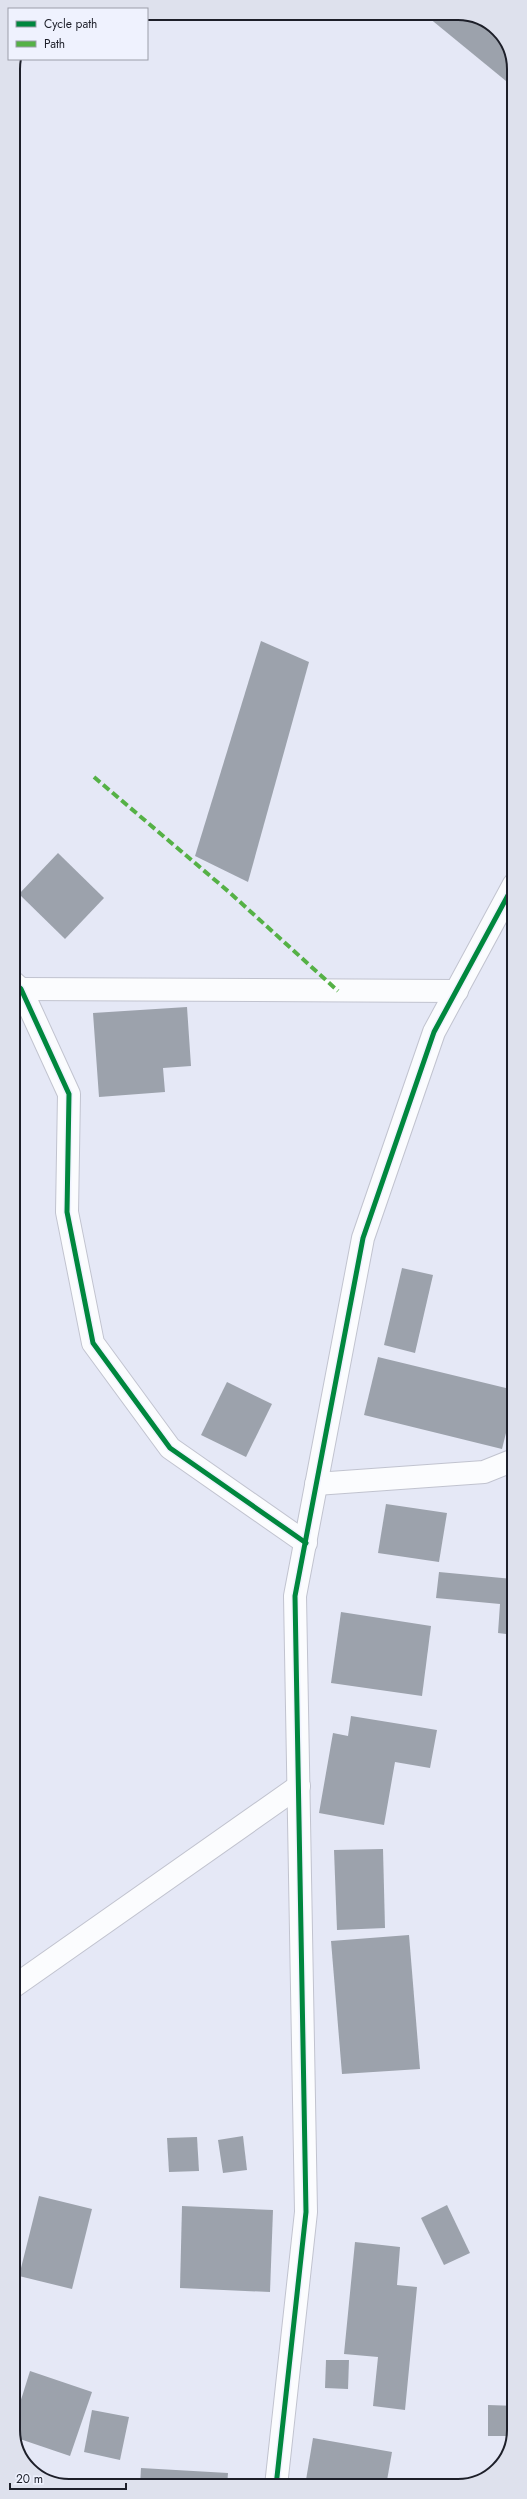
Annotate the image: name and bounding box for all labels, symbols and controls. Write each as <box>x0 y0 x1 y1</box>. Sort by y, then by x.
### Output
legend <box>8 8 148 60</box>
text: Cycle path <box>44 15 97 33</box>
text: Path <box>44 35 65 53</box>
scale bar <box>10 2465 126 2491</box>
text: 20 m <box>16 2470 43 2488</box>

